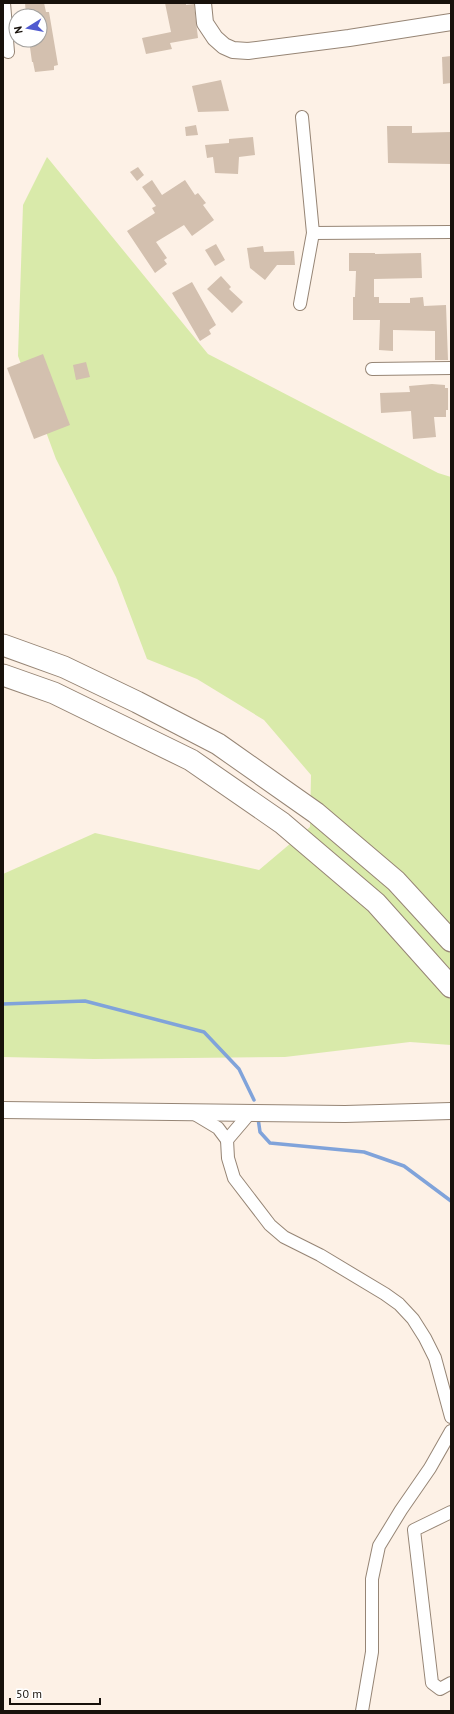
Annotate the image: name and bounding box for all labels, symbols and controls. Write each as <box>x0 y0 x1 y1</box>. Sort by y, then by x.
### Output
north arrow <box>8 8 48 48</box>
text: N <box>11 25 26 35</box>
scale bar <box>10 1680 100 1706</box>
text: 50 m <box>16 1686 42 1701</box>

